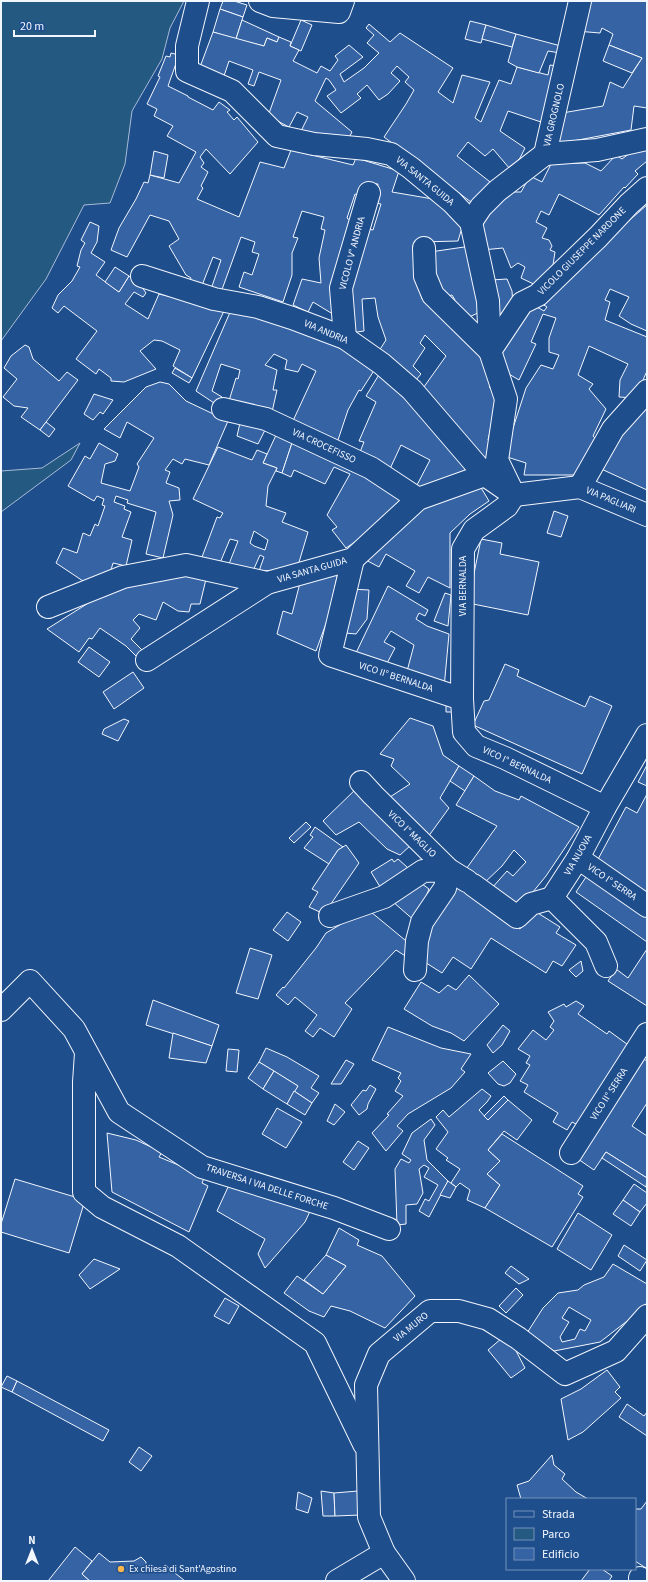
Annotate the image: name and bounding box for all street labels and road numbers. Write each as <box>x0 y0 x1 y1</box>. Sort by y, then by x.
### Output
street label: VIA GROGNOLO <box>540 82 568 148</box>
street label: VIA SANTA GUIDA <box>393 153 458 209</box>
street label: VICOLO GIUSEPPE NARDONE <box>535 204 629 298</box>
street label: VICOLO V° ANDRIA <box>335 214 369 291</box>
street label: VIA ANDRIA <box>302 316 351 348</box>
street label: VIA CROCEFISSO <box>290 425 359 467</box>
street label: VIA PAGLIARI <box>584 483 638 517</box>
street label: VIA SANTA GUIDA <box>276 553 349 587</box>
street label: VIA BERNALDA <box>456 555 470 616</box>
street label: VICO II° BERNALDA <box>357 658 436 696</box>
street label: VICO I° BERNALDA <box>480 743 554 787</box>
street label: VICO I° MAGLIO <box>385 807 440 861</box>
street label: VIA NUOVA <box>561 831 596 878</box>
street label: VICO I° SERRA <box>584 860 640 904</box>
street label: VICO II° SERRA <box>587 1065 631 1123</box>
street label: TRAVERSA I VIA DELLE FORCHE <box>204 1161 330 1213</box>
street label: VIA MURO <box>391 1308 432 1345</box>

